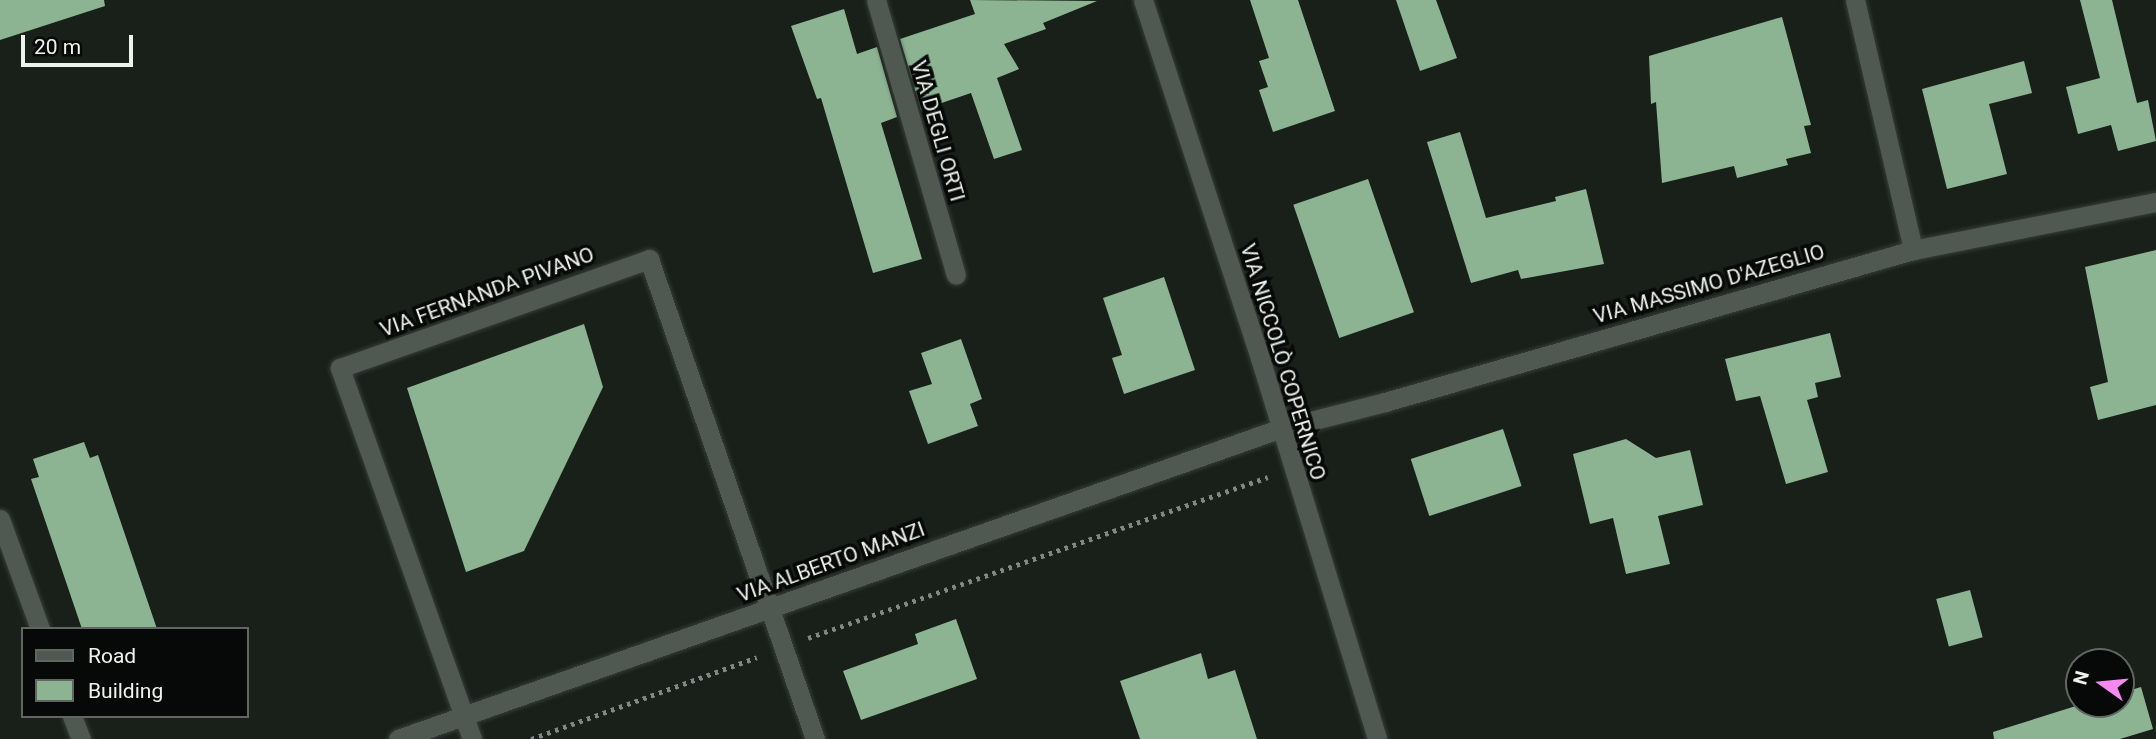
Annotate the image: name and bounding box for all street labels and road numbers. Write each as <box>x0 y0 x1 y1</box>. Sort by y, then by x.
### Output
street label: VIA DEGLI ORTI <box>906 58 970 204</box>
street label: VIA MASSIMO D'AZEGLIO <box>1591 239 1827 329</box>
street label: VIA NICCOLÒ COPERNICO <box>1235 241 1331 483</box>
street label: VIA FERNANDA PIVANO <box>377 242 597 342</box>
street label: VIA ALBERTO MANZI <box>734 516 928 608</box>

